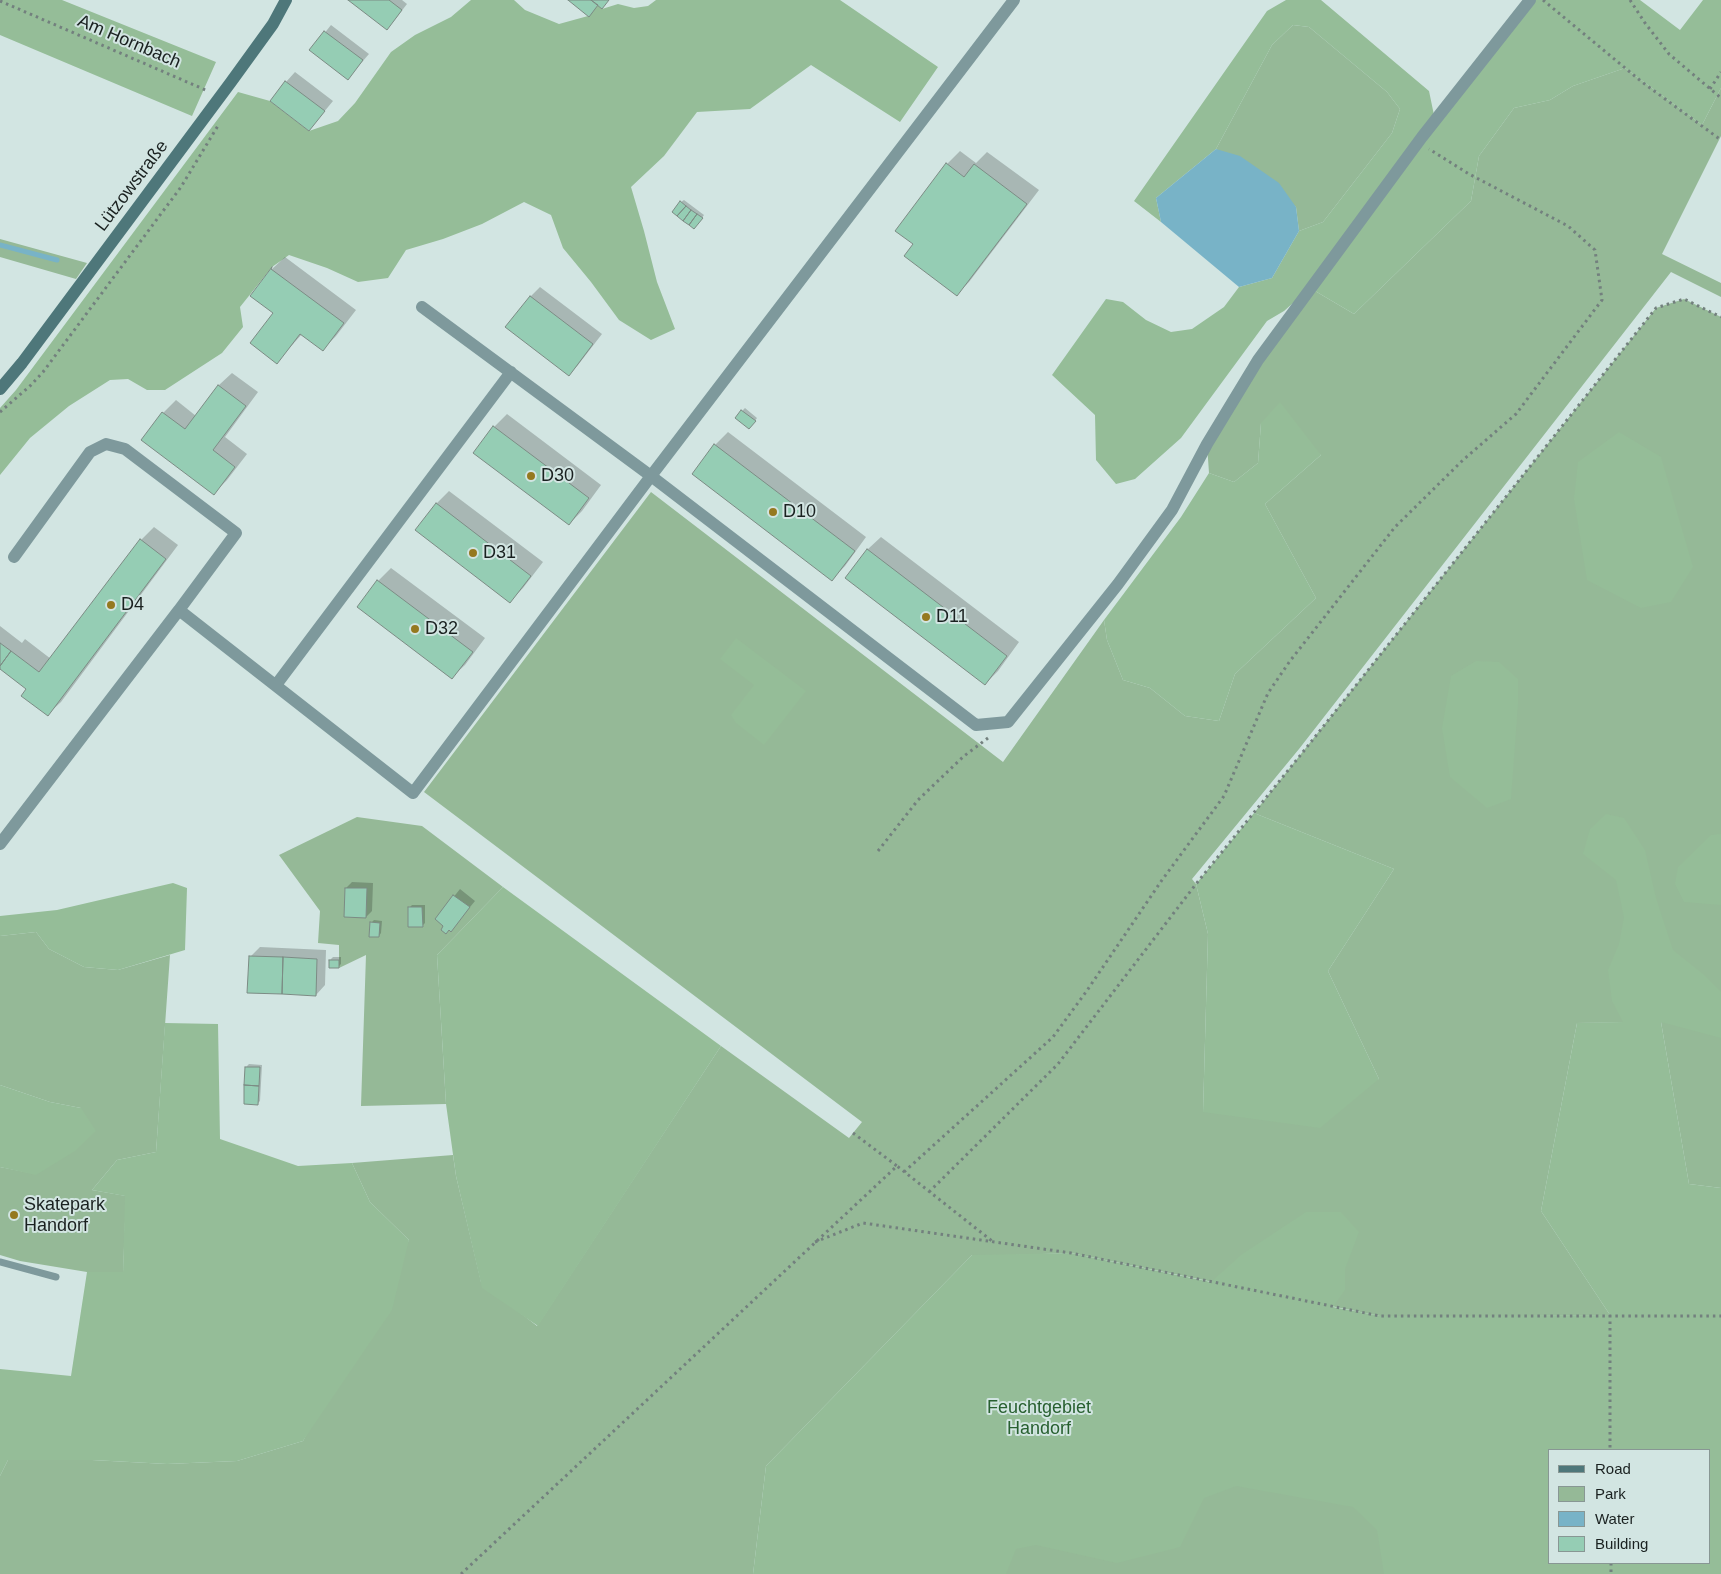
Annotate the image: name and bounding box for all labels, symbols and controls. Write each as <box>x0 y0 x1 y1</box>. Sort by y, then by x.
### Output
street label: Am Hornbach <box>74 11 184 73</box>
street label: Lützowstraße <box>91 136 173 236</box>
place label: D30 <box>541 465 574 487</box>
marker: D30 <box>525 470 537 482</box>
place label: D10 <box>783 501 816 523</box>
marker: D10 <box>767 506 779 518</box>
place label: D31 <box>483 542 516 564</box>
marker: D31 <box>467 547 479 559</box>
place label: D4 <box>121 594 144 616</box>
marker: D4 <box>105 599 117 611</box>
place label: D11 <box>936 606 968 628</box>
marker: D11 <box>920 611 932 623</box>
place label: D32 <box>425 618 458 640</box>
marker: D32 <box>409 623 421 635</box>
place label: Skatepark Handorf <box>24 1194 105 1236</box>
marker: Skatepark Handorf <box>8 1209 20 1221</box>
park label: Feuchtgebiet Handorf <box>987 1397 1091 1440</box>
legend <box>1548 1449 1711 1564</box>
text: Road <box>1595 1460 1631 1477</box>
text: Park <box>1595 1485 1626 1502</box>
text: Water <box>1595 1510 1634 1527</box>
text: Building <box>1595 1535 1648 1552</box>

